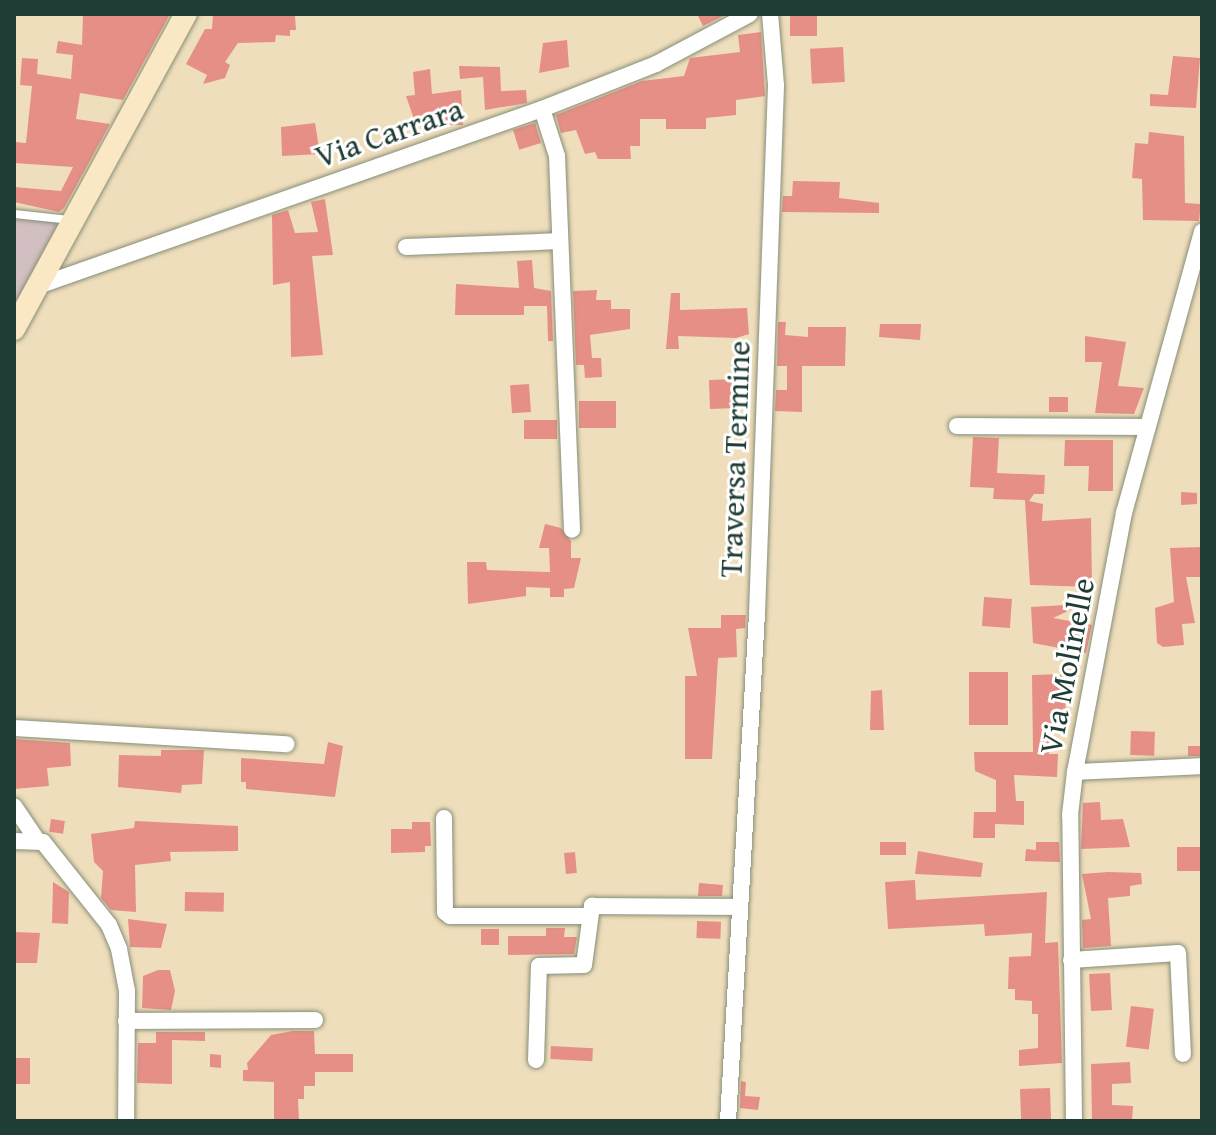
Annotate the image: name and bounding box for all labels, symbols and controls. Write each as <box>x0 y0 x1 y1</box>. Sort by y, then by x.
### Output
street label: Via Carrara <box>310 90 468 176</box>
street label: Traversa Termine <box>712 340 758 578</box>
street label: Via Molinelle <box>1031 575 1103 757</box>

